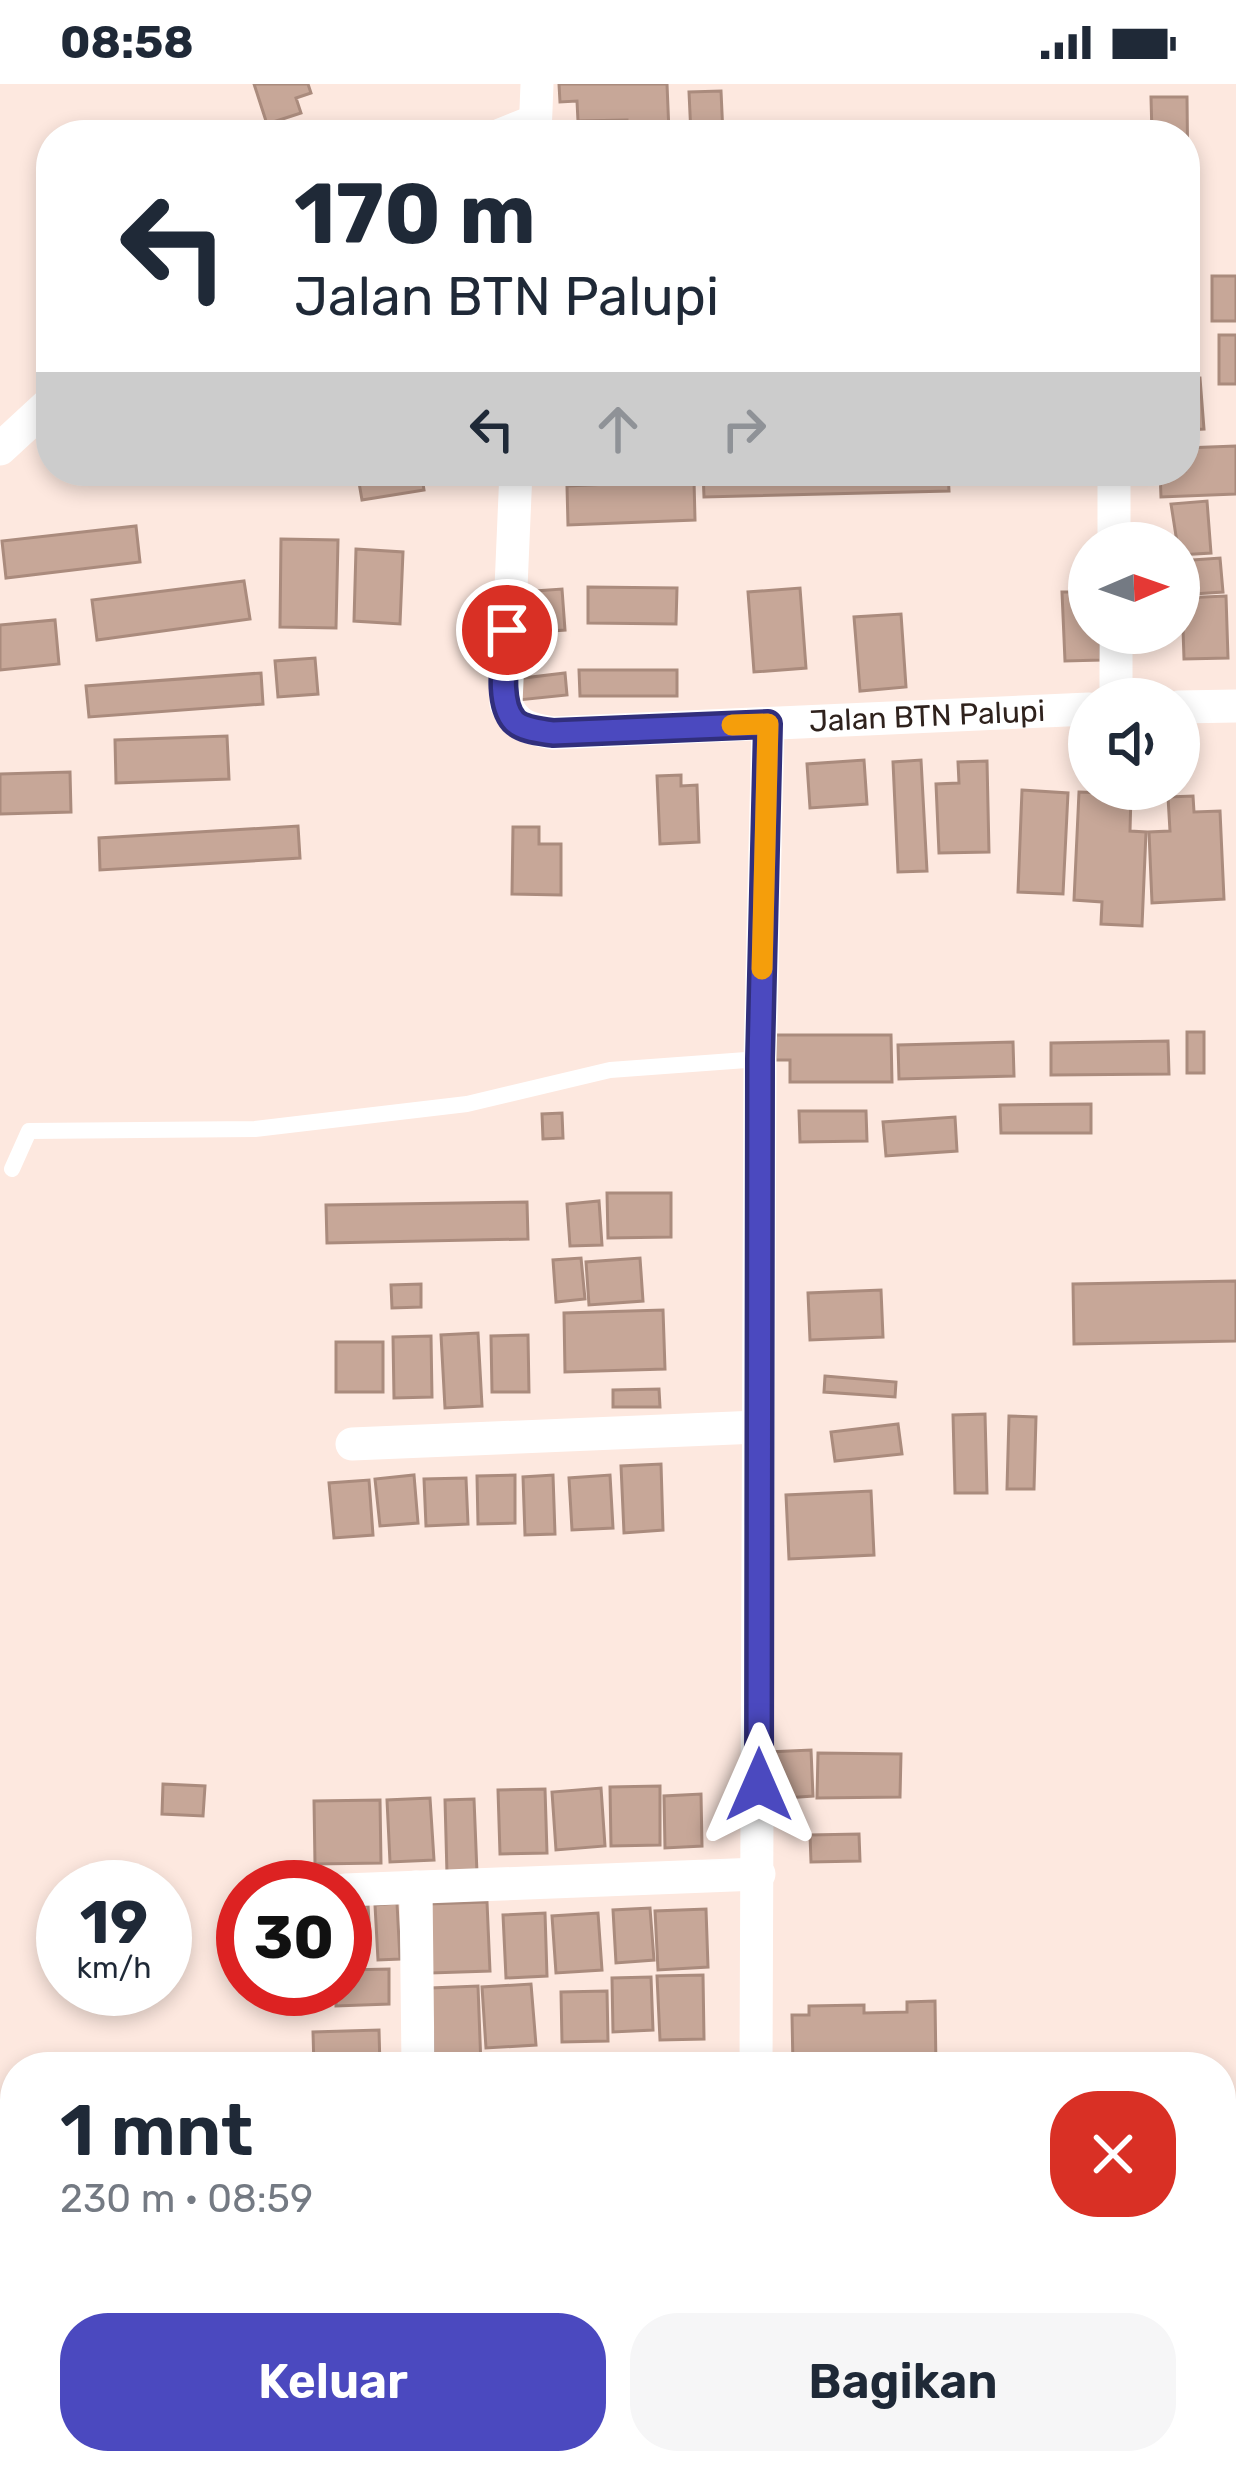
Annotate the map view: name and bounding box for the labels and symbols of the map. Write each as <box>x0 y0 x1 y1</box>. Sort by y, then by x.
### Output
north arrow <box>1068 522 1200 654</box>
pin <box>456 579 558 681</box>
street label: Jalan BTN Palupi <box>808 693 1046 740</box>
position arrow <box>696 1722 822 1848</box>
speed limit sign: 30 <box>216 1860 372 2016</box>

